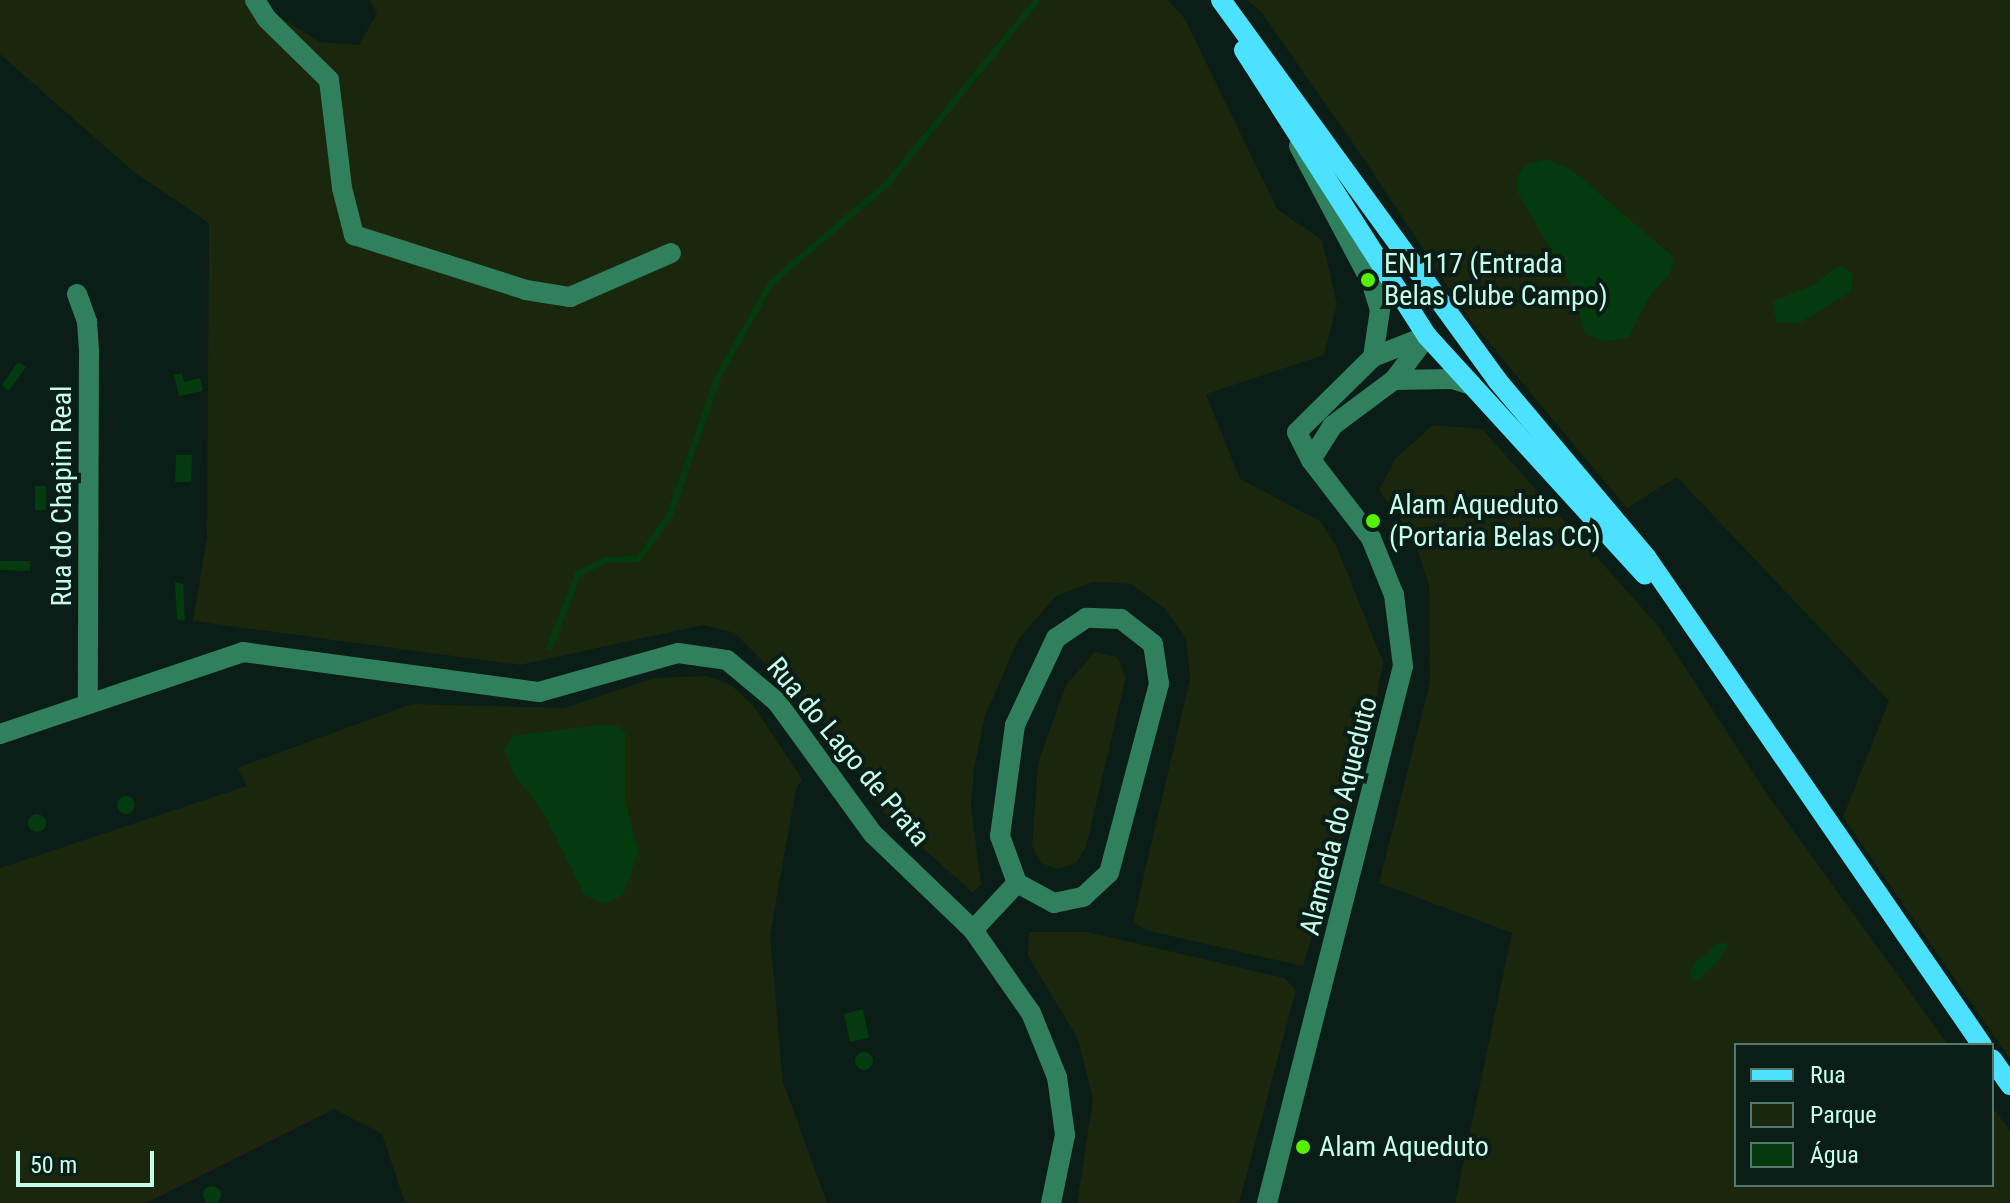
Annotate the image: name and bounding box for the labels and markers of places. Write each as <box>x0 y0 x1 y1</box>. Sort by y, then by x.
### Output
place label: EN 117 (Entrada Belas Clube Campo) <box>1384 247 1608 313</box>
marker: EN 117 (Entrada Belas Clube Campo) <box>1359 271 1377 289</box>
place label: Alam Aqueduto (Portaria Belas CC) <box>1389 488 1601 554</box>
marker: Alam Aqueduto (Portaria Belas CC) <box>1364 512 1382 530</box>
place label: Alam Aqueduto <box>1319 1130 1489 1164</box>
marker: Alam Aqueduto <box>1294 1138 1312 1156</box>

